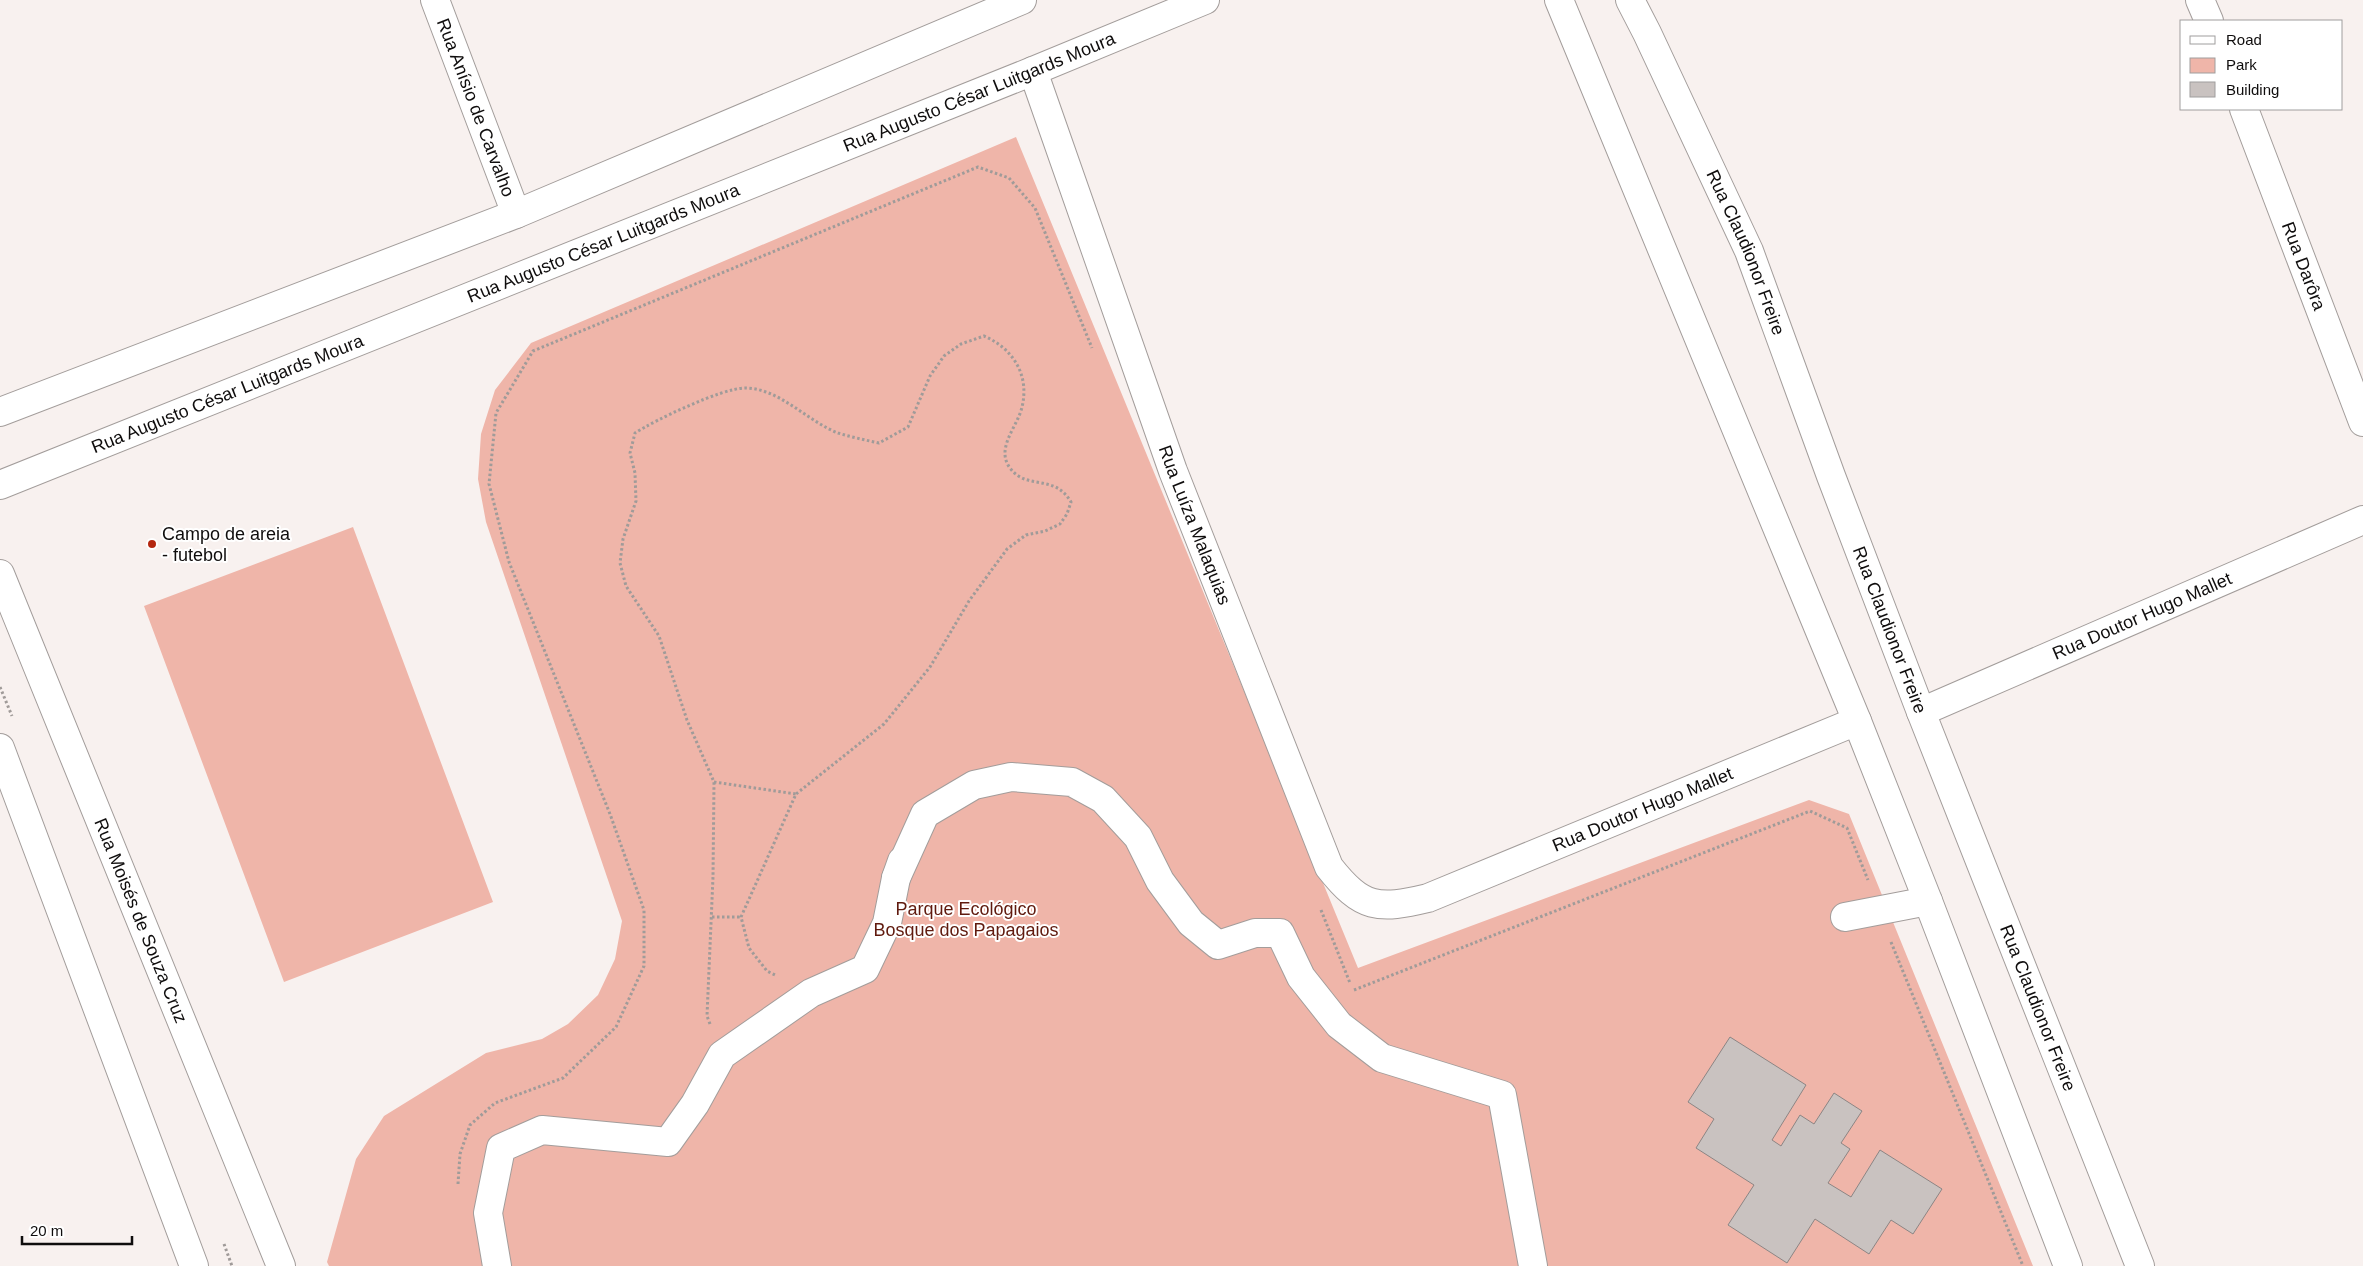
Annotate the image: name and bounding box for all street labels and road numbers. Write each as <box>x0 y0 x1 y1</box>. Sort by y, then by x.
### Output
street label: Rua Anísio de Carvalho <box>433 16 519 200</box>
street label: Rua Augusto César Luitgards Moura <box>840 28 1119 156</box>
street label: Rua Claudionor Freire <box>1702 167 1789 338</box>
street label: Rua Augusto César Luitgards Moura <box>464 179 743 307</box>
street label: Rua Darôra <box>2278 219 2330 314</box>
street label: Rua Augusto César Luitgards Moura <box>88 330 367 457</box>
street label: Rua Luíza Malaquias <box>1155 443 1235 608</box>
street label: Rua Claudionor Freire <box>1849 544 1931 716</box>
street label: Rua Doutor Hugo Mallet <box>2049 568 2235 664</box>
street label: Rua Doutor Hugo Mallet <box>1549 763 1736 856</box>
street label: Rua Moisés de Souza Cruz <box>90 815 191 1026</box>
street label: Rua Claudionor Freire <box>1996 922 2080 1094</box>

